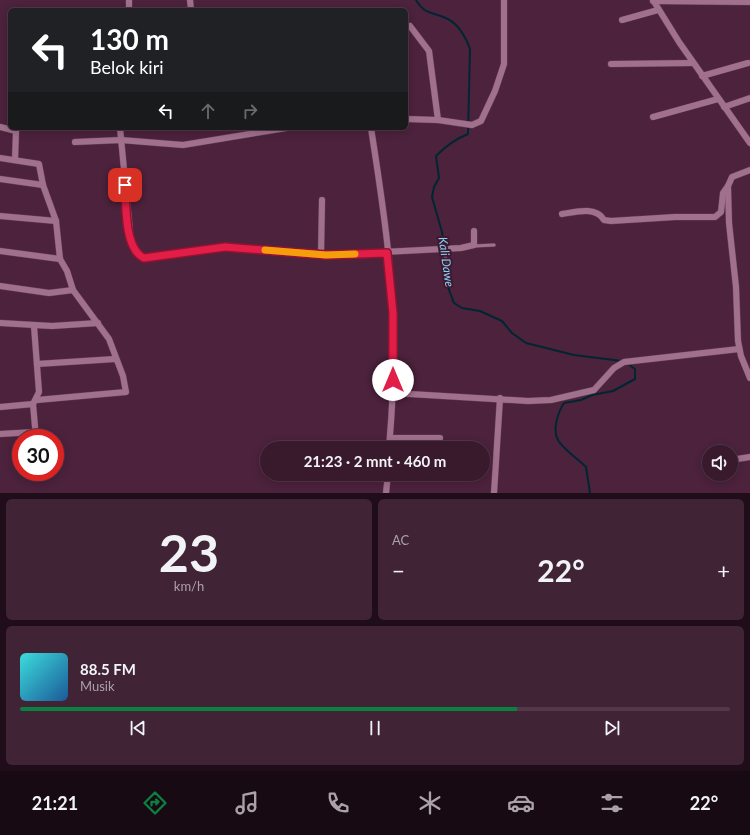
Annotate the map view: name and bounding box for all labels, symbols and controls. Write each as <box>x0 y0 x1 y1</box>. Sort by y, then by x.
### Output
text: 130 m <box>90 22 169 56</box>
icon: left <box>24 24 76 76</box>
text: Belok kiri <box>90 56 164 78</box>
icon: left <box>155 100 177 122</box>
icon: ahead <box>197 100 219 122</box>
icon: right <box>239 100 261 122</box>
pin <box>108 168 142 202</box>
icon: arrive <box>114 174 136 196</box>
water label: Kali Dawe <box>436 236 457 288</box>
position arrow <box>372 359 414 401</box>
speed limit sign: 30 <box>12 429 64 481</box>
map controls <box>702 445 738 481</box>
button: sound <box>702 445 738 481</box>
text: 21:23 · 2 mnt · 460 m <box>304 452 446 470</box>
text: 23 <box>159 521 219 583</box>
text: AC <box>392 532 409 548</box>
text: 22° <box>537 552 585 588</box>
text: − <box>392 557 405 584</box>
text: + <box>717 557 730 584</box>
text: km/h <box>174 578 204 594</box>
text: 88.5 FM <box>80 660 136 678</box>
text: Musik <box>80 678 115 694</box>
icon: previous <box>127 717 149 739</box>
icon: pause <box>364 717 386 739</box>
icon: next <box>601 717 623 739</box>
icon: directions <box>141 789 169 817</box>
icon: music <box>233 789 261 817</box>
icon: phone <box>324 789 352 817</box>
icon: climate <box>416 789 444 817</box>
icon: car <box>507 789 535 817</box>
icon: filters <box>598 789 626 817</box>
text: 21:21 <box>32 792 78 814</box>
text: 22° <box>690 792 718 814</box>

